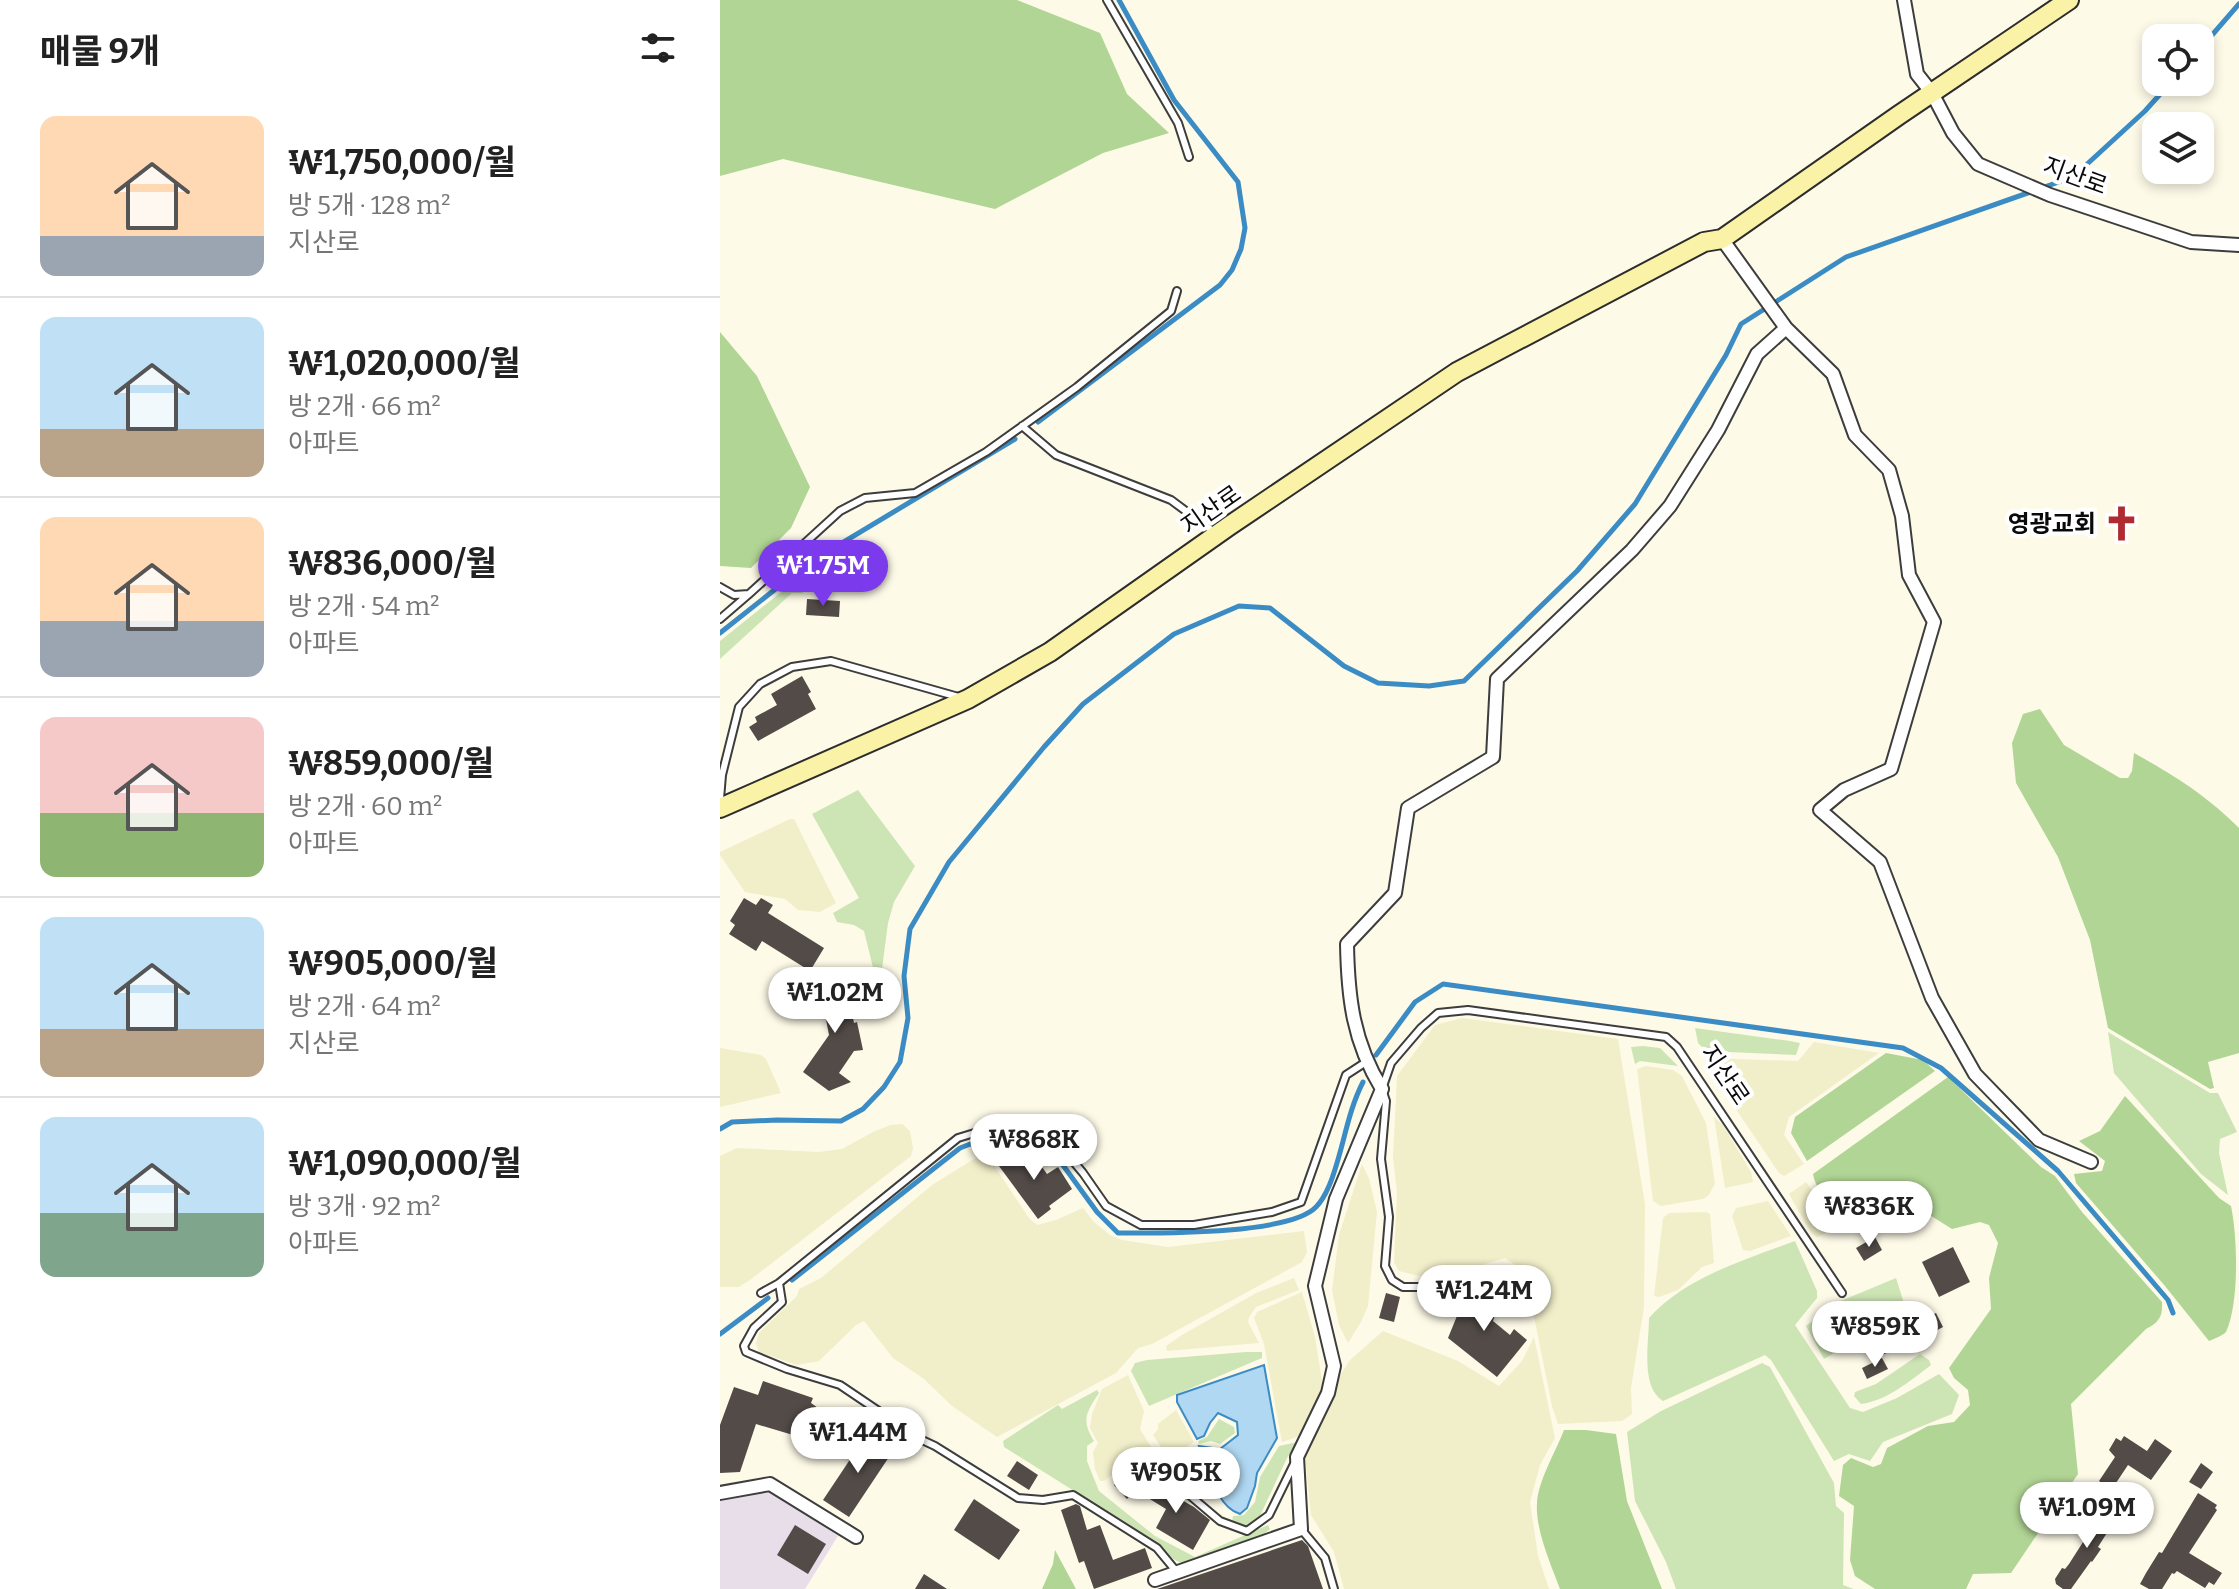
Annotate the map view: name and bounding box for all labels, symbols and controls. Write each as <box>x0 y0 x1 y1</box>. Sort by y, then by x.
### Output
map controls <box>2142 24 2214 184</box>
button: locate <box>2142 24 2214 96</box>
icon: filters <box>636 26 680 70</box>
text: 매물 9개 <box>40 31 160 72</box>
button: layers <box>2142 112 2214 184</box>
text: ₩1,750,000/월 <box>288 142 516 183</box>
icon: home <box>104 148 200 244</box>
street label: 지산로 <box>2039 152 2111 200</box>
text: 방 5개 · 128 m² <box>288 190 450 221</box>
text: 지산로 <box>288 227 360 258</box>
text: ₩1,020,000/월 <box>288 343 521 384</box>
icon: home <box>104 349 200 445</box>
text: 방 2개 · 66 m² <box>288 391 441 422</box>
text: 아파트 <box>288 428 360 459</box>
street label: 지산로 <box>1176 480 1246 540</box>
church icon: 영광교회 <box>2103 505 2141 543</box>
place label: 영광교회 <box>2008 510 2096 538</box>
pin: ₩1.75M <box>758 540 888 608</box>
text: ₩836,000/월 <box>288 543 497 584</box>
icon: home <box>104 549 200 645</box>
text: ₩1.75M <box>776 550 870 581</box>
text: 방 2개 · 54 m² <box>288 591 439 622</box>
text: 아파트 <box>288 628 360 659</box>
text: ₩859,000/월 <box>288 743 494 784</box>
icon: home <box>104 749 200 845</box>
text: 방 2개 · 60 m² <box>288 791 442 822</box>
text: 아파트 <box>288 828 360 859</box>
text: ₩905,000/월 <box>288 943 498 984</box>
icon: home <box>104 949 200 1045</box>
pin: ₩1.02M <box>770 967 900 1035</box>
text: ₩1.02M <box>786 977 884 1008</box>
text: 방 2개 · 64 m² <box>288 991 441 1022</box>
text: 지산로 <box>288 1028 360 1059</box>
street label: 지산로 <box>1695 1040 1755 1110</box>
pin: ₩868K <box>978 1114 1090 1182</box>
text: ₩868K <box>988 1124 1080 1155</box>
text: ₩1,090,000/월 <box>288 1143 521 1184</box>
icon: home <box>104 1149 200 1245</box>
pin: ₩836K <box>1813 1181 1925 1249</box>
text: 방 3개 · 92 m² <box>288 1191 440 1222</box>
text: ₩836K <box>1824 1191 1914 1222</box>
text: 아파트 <box>288 1228 360 1259</box>
pin: ₩1.24M <box>1419 1265 1549 1333</box>
text: ₩1.24M <box>1435 1275 1533 1306</box>
pin: ₩859K <box>1819 1301 1931 1369</box>
text: ₩859K <box>1830 1311 1920 1342</box>
pin: ₩1.44M <box>793 1407 923 1475</box>
text: ₩1.44M <box>809 1417 907 1448</box>
pin: ₩905K <box>1120 1447 1232 1515</box>
text: ₩905K <box>1130 1457 1222 1488</box>
pin: ₩1.09M <box>2022 1482 2152 1550</box>
text: ₩1.09M <box>2038 1492 2136 1523</box>

